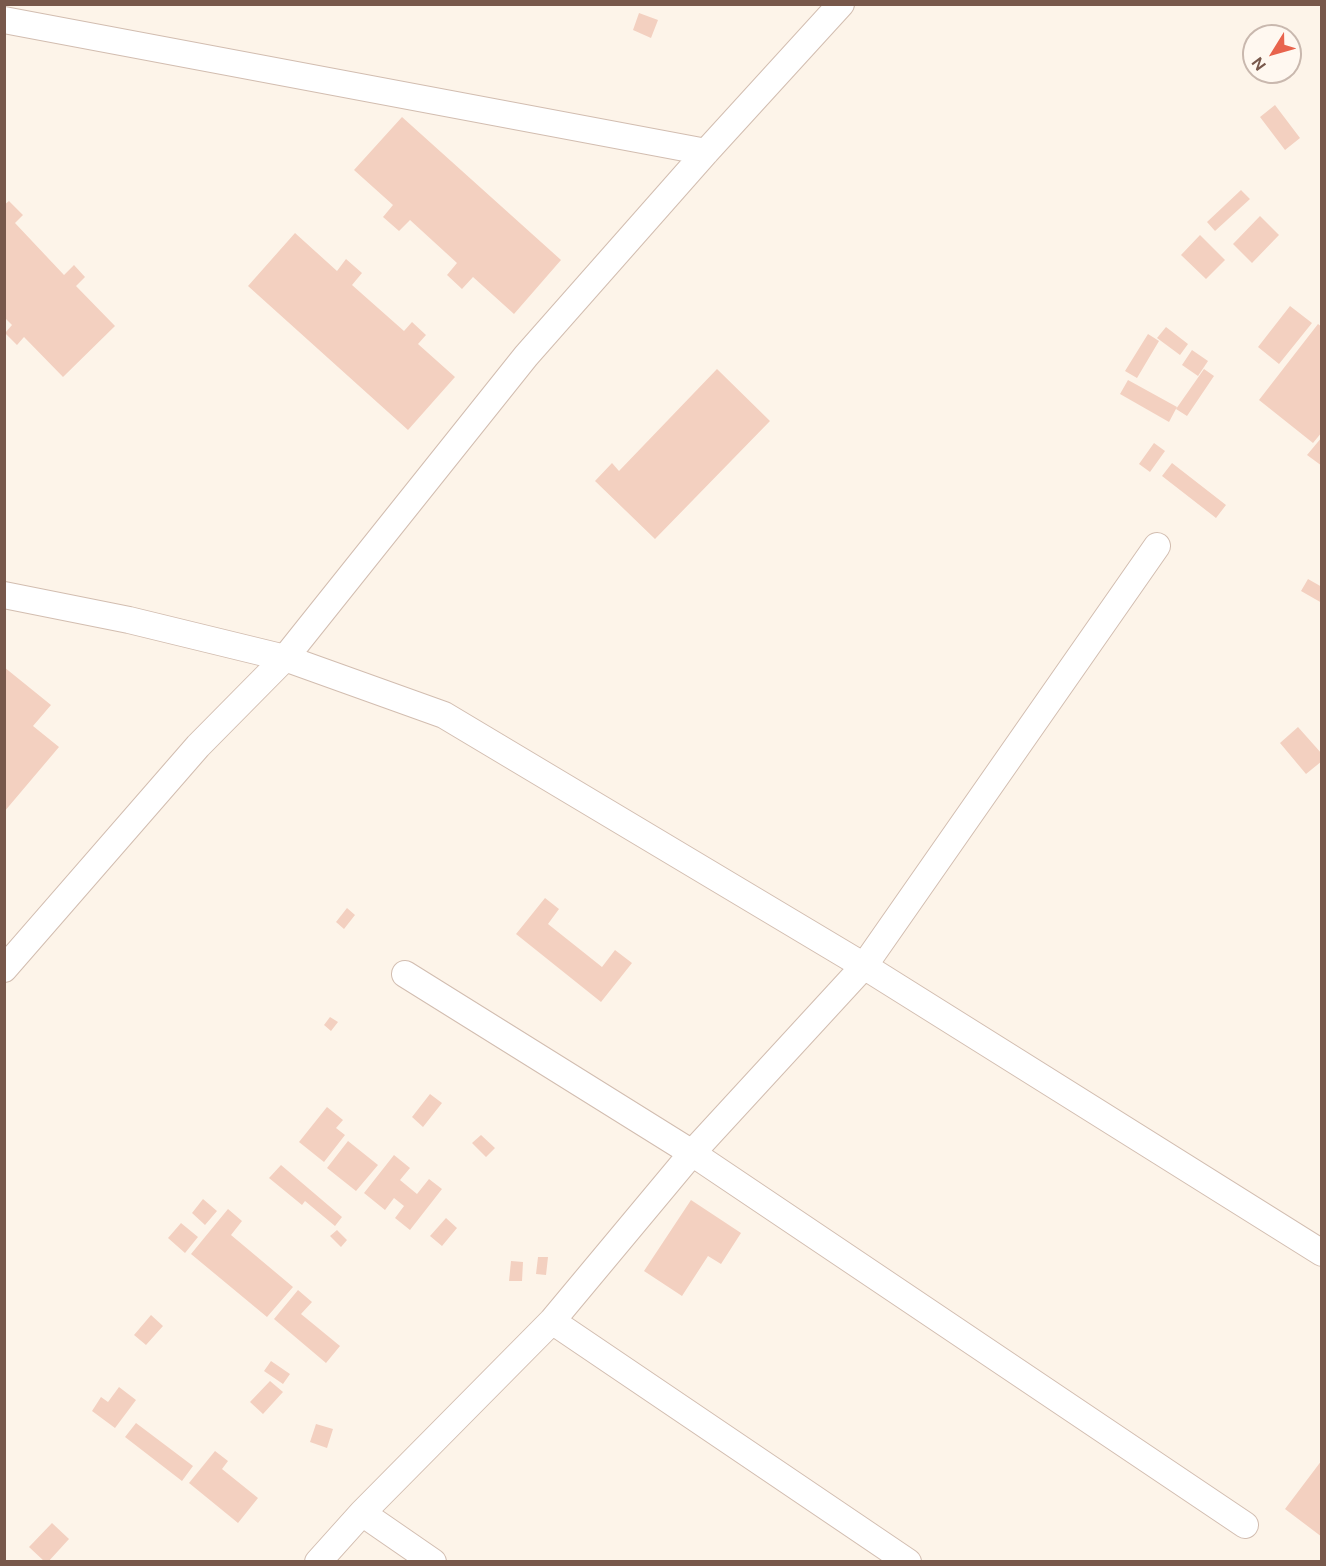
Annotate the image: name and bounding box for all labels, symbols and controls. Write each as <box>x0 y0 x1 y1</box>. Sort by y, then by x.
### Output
north arrow <box>1242 24 1302 84</box>
text: N <box>1247 53 1271 75</box>

